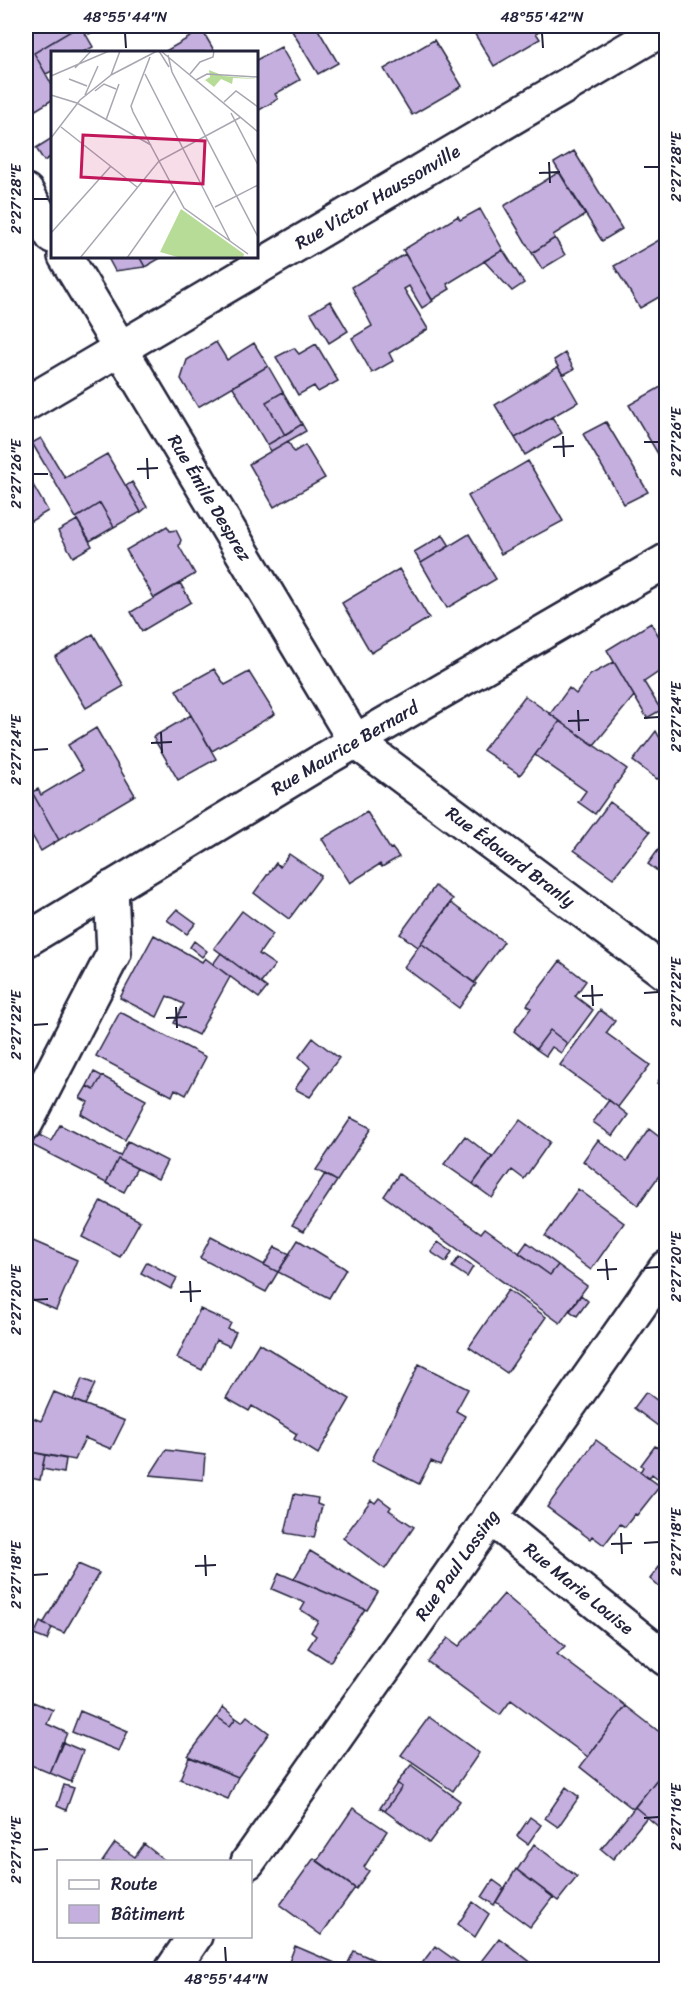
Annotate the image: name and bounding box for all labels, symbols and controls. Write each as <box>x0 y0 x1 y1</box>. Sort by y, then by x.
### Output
text: 48°55'44"N <box>83 4 168 30</box>
text: 48°55'42"N <box>500 4 584 30</box>
inset map <box>51 51 258 258</box>
text: 2°27'28"E <box>663 130 689 202</box>
street label: Rue Victor Haussonville <box>289 135 467 258</box>
text: 2°27'28"E <box>3 162 29 234</box>
text: 2°27'26"E <box>663 406 689 477</box>
street label: Rue Émile Desprez <box>159 428 261 568</box>
text: 2°27'26"E <box>3 438 29 509</box>
text: 2°27'24"E <box>663 680 689 752</box>
street label: Rue Maurice Bernard <box>265 691 426 804</box>
text: 2°27'24"E <box>3 713 29 785</box>
street label: Rue Édouard Branly <box>439 798 583 917</box>
text: 2°27'22"E <box>663 955 689 1027</box>
text: 2°27'22"E <box>3 988 29 1060</box>
text: 2°27'20"E <box>663 1230 689 1302</box>
text: 2°27'20"E <box>3 1263 29 1335</box>
street label: Rue Paul Lossing <box>406 1503 508 1628</box>
text: 2°27'18"E <box>663 1506 689 1576</box>
street label: Rue Marie Louise <box>516 1534 641 1643</box>
text: 2°27'18"E <box>3 1539 29 1609</box>
text: 2°27'16"E <box>663 1782 689 1851</box>
text: 2°27'16"E <box>3 1815 29 1884</box>
legend <box>57 1860 252 1938</box>
text: Route <box>111 1868 158 1900</box>
text: Bâtiment <box>111 1898 185 1930</box>
text: 48°55'44"N <box>184 1966 269 1992</box>

